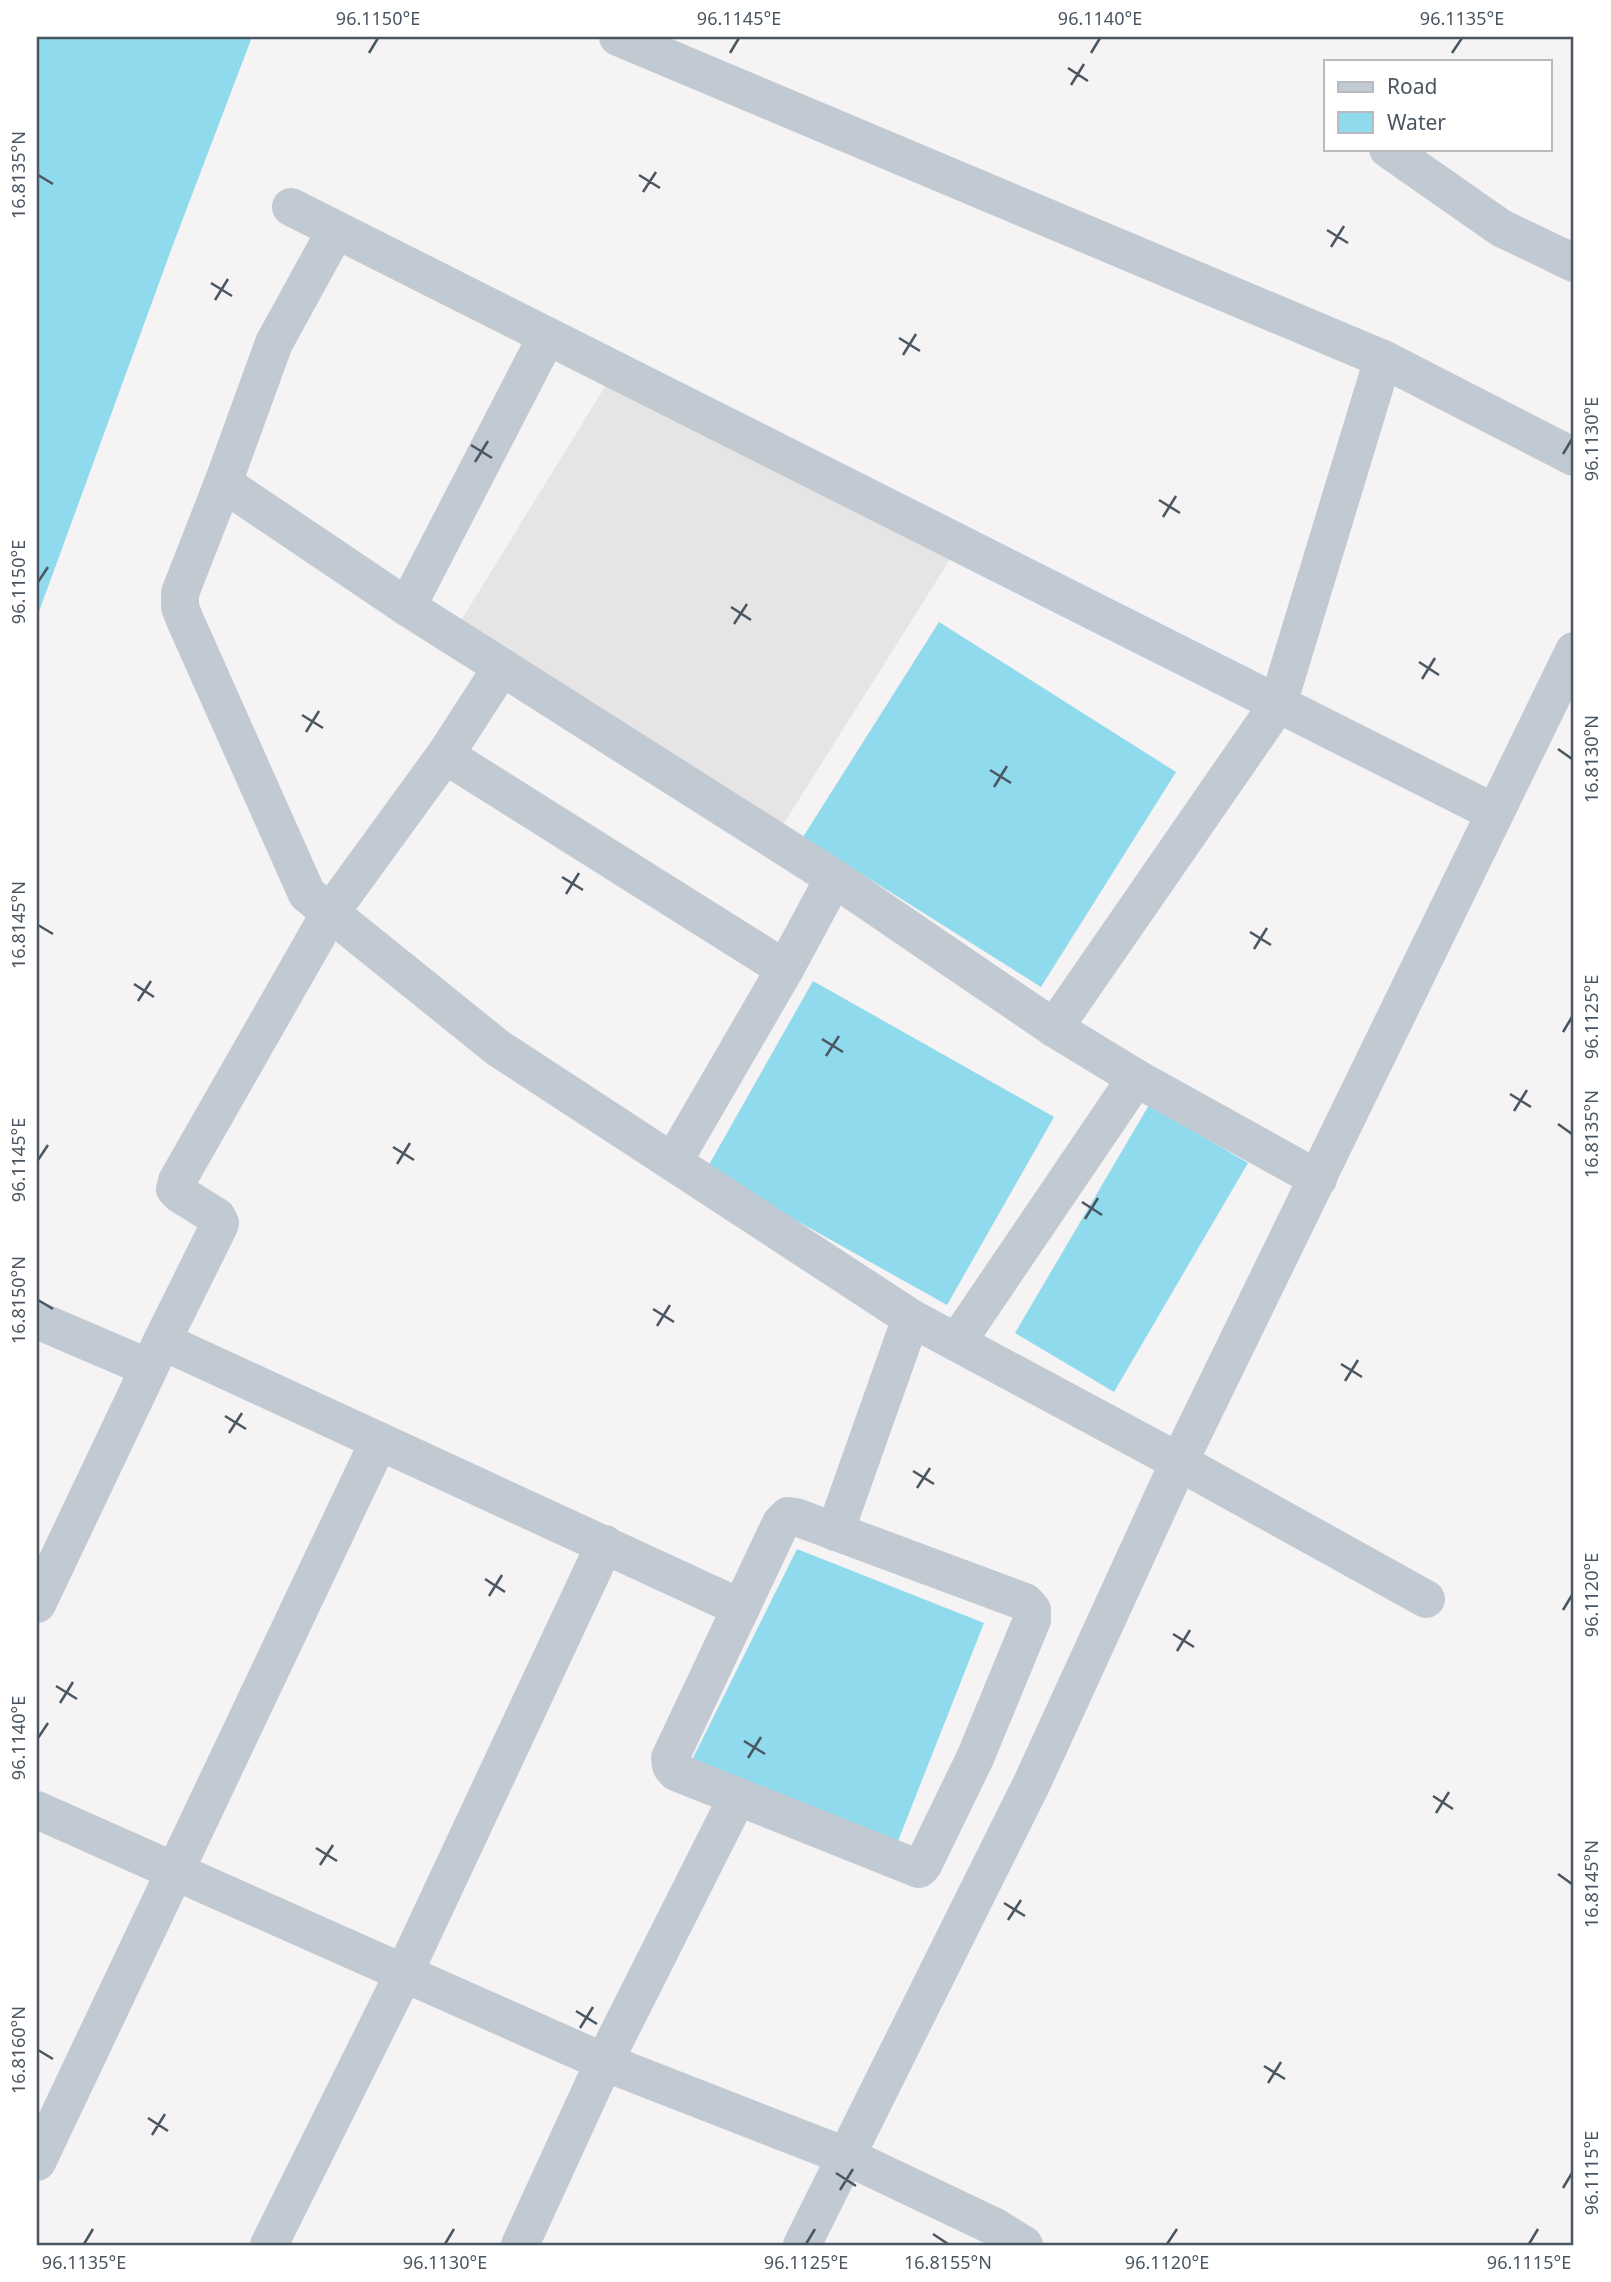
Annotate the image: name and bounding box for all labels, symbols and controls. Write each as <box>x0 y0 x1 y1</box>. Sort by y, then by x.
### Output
text: 96.1150°E <box>336 6 420 30</box>
text: 96.1145°E <box>697 6 781 30</box>
text: 96.1140°E <box>1058 6 1142 30</box>
text: 96.1135°E <box>1420 6 1504 30</box>
legend <box>1324 60 1552 150</box>
text: Road <box>1387 72 1437 100</box>
text: Water <box>1387 108 1446 136</box>
text: 16.8135°N <box>6 131 30 219</box>
text: 96.1130°E <box>1579 397 1603 481</box>
text: 96.1150°E <box>6 540 30 624</box>
text: 16.8130°N <box>1579 715 1603 803</box>
text: 16.8145°N <box>6 881 30 969</box>
text: 96.1125°E <box>1579 975 1603 1059</box>
text: 16.8135°N <box>1579 1090 1603 1178</box>
text: 96.1145°E <box>6 1118 30 1202</box>
text: 16.8150°N <box>6 1256 30 1344</box>
text: 96.1120°E <box>1579 1553 1603 1637</box>
text: 96.1140°E <box>6 1696 30 1780</box>
text: 16.8145°N <box>1579 1840 1603 1928</box>
text: 16.8160°N <box>6 2006 30 2094</box>
text: 96.1115°E <box>1579 2131 1603 2215</box>
text: 96.1135°E <box>42 2250 126 2274</box>
text: 96.1130°E <box>403 2250 487 2274</box>
text: 96.1125°E <box>764 2250 848 2274</box>
text: 16.8155°N <box>904 2250 992 2274</box>
text: 96.1120°E <box>1125 2250 1209 2274</box>
text: 96.1115°E <box>1487 2250 1571 2274</box>

